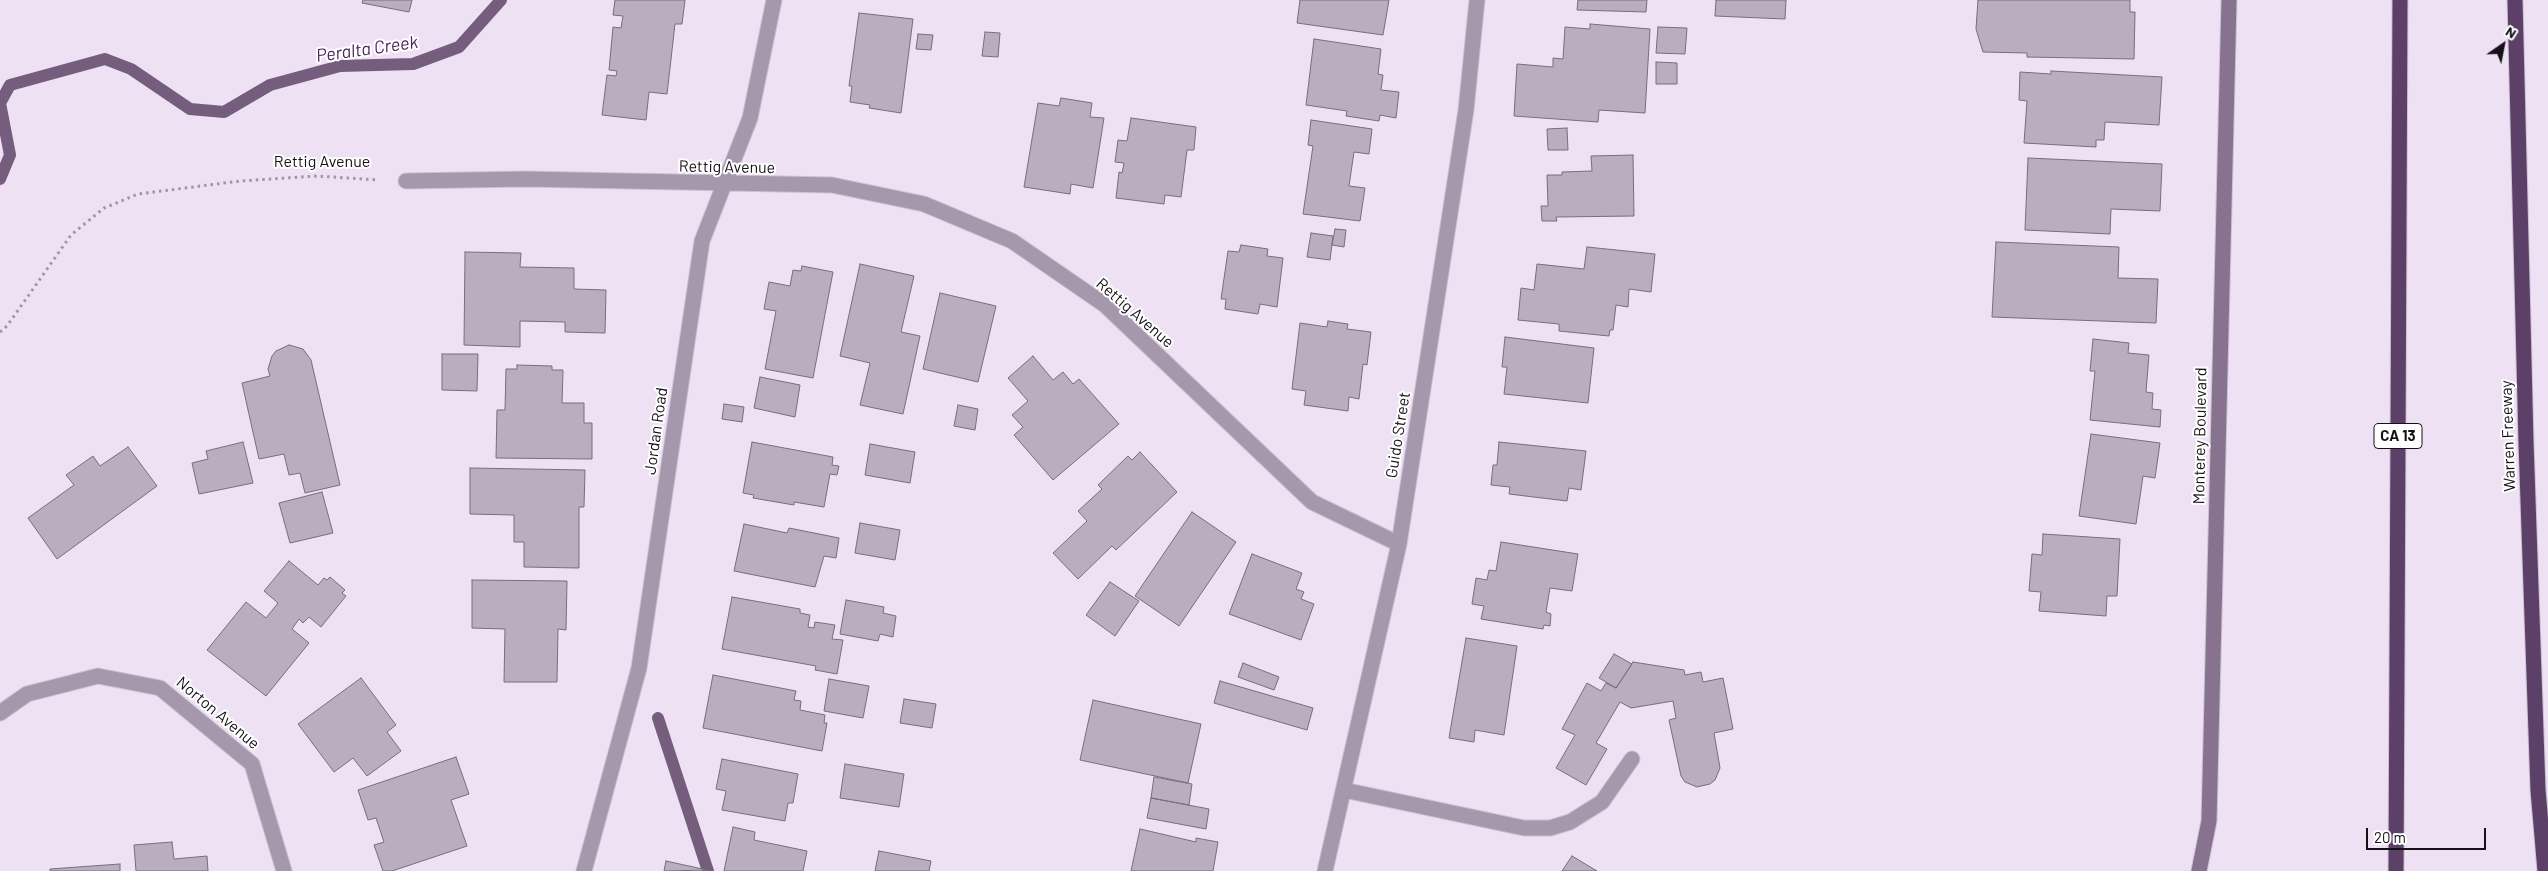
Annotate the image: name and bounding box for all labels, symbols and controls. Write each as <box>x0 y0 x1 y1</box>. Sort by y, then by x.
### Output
north arrow <box>2478 20 2528 70</box>
text: N <box>2503 22 2520 42</box>
water label: Peralta Creek <box>315 31 419 67</box>
street label: Rettig Avenue <box>274 152 370 172</box>
street label: Rettig Avenue <box>679 157 775 177</box>
street label: Rettig Avenue <box>1092 274 1178 352</box>
street label: Monterey Boulevard <box>2189 367 2211 505</box>
street label: Warren Freeway <box>2496 380 2520 492</box>
street label: Jordan Road <box>640 386 672 476</box>
street label: Guido Street <box>1382 391 1414 479</box>
road number: CA 13 <box>2374 424 2422 448</box>
street label: Norton Avenue <box>173 673 263 753</box>
scale bar <box>2368 818 2488 850</box>
text: 20 m <box>2374 828 2406 846</box>

